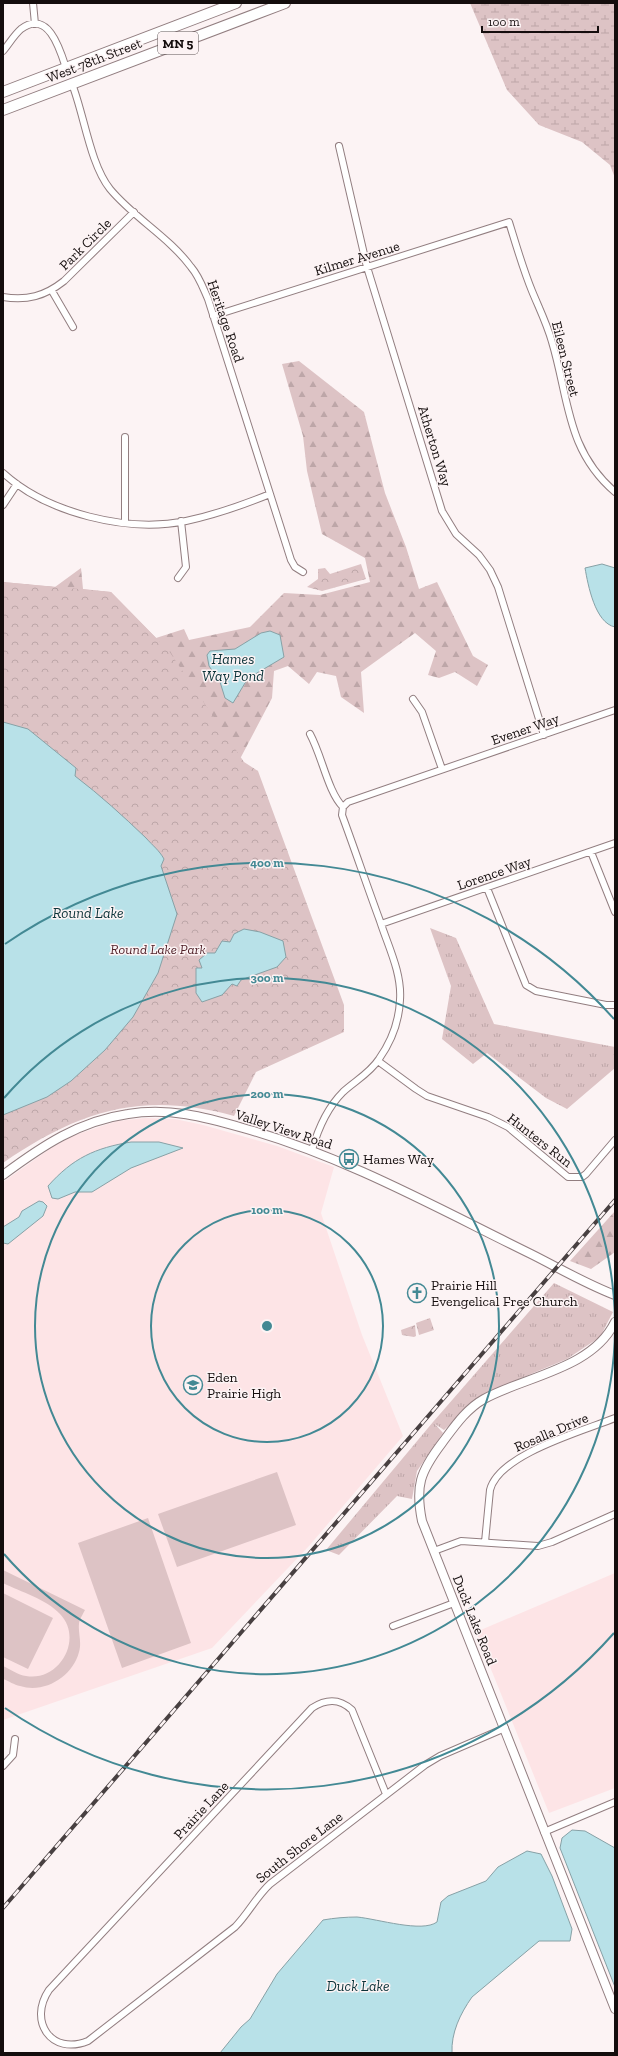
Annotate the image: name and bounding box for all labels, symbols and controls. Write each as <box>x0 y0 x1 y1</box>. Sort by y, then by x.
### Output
scale bar <box>482 8 598 34</box>
text: 100 m <box>488 15 520 29</box>
road number: MN 5 <box>158 32 198 54</box>
street label: West 78th Street <box>44 34 145 86</box>
street label: Park Circle <box>56 215 115 274</box>
street label: Kilmer Avenue <box>313 237 402 279</box>
street label: Heritage Road <box>203 278 248 365</box>
street label: Eileen Street <box>548 320 583 399</box>
street label: Atherton Way <box>414 404 455 489</box>
water label: Hames Way Pond <box>202 650 264 685</box>
street label: Evener Way <box>489 710 562 749</box>
street label: Lorence Way <box>455 853 534 894</box>
text: 400 m <box>250 856 284 870</box>
water label: Round Lake <box>52 904 124 922</box>
park label: Round Lake Park <box>110 941 206 958</box>
text: 300 m <box>251 971 284 985</box>
text: 200 m <box>250 1087 284 1101</box>
street label: Valley View Road <box>232 1105 335 1153</box>
street label: Hunters Run <box>504 1110 576 1171</box>
bus stop icon: Hames Way <box>338 1148 360 1170</box>
place label: Hames Way <box>363 1151 435 1168</box>
text: 100 m <box>251 1203 283 1217</box>
place label: Prairie Hill Evengelical Free Church <box>431 1277 578 1310</box>
church icon: Prairie Hill Evengelical Free Church <box>406 1282 428 1304</box>
centre of rings <box>260 1319 274 1333</box>
place label: Eden Prairie High <box>207 1369 281 1402</box>
school or university icon: Eden Prairie High <box>182 1374 204 1396</box>
street label: Rosalla Drive <box>512 1409 591 1456</box>
street label: Duck Lake Road <box>449 1573 501 1668</box>
street label: Prairie Lane <box>170 1777 233 1843</box>
street label: South Shore Lane <box>252 1808 347 1887</box>
water label: Duck Lake <box>326 1977 390 1995</box>

